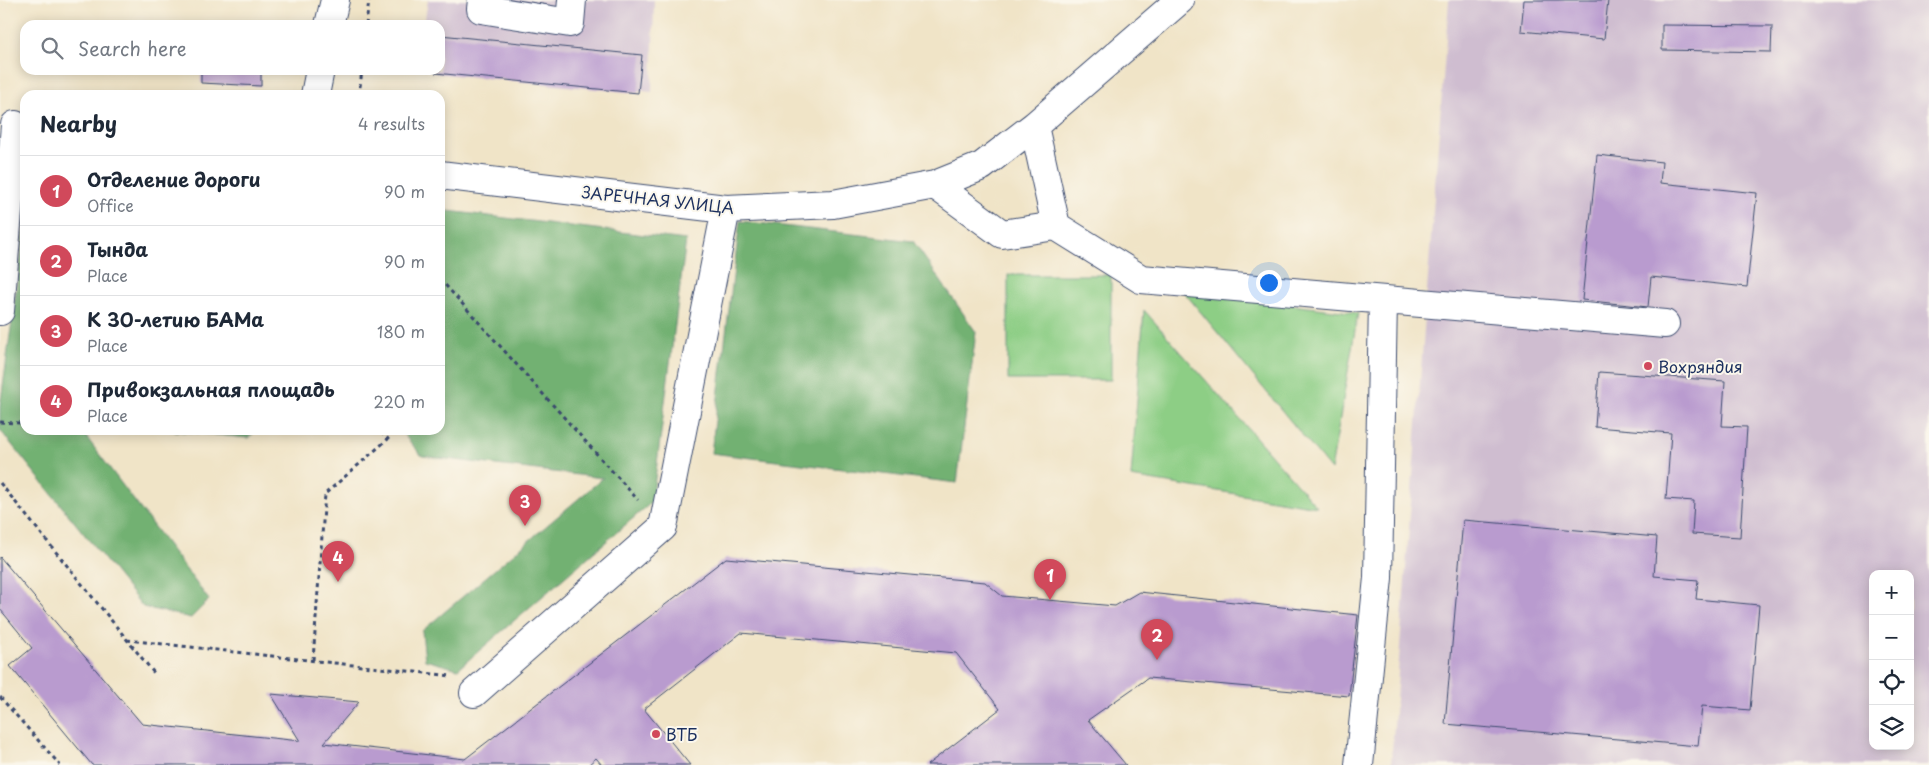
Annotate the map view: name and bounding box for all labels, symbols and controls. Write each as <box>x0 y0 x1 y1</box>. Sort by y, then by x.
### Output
search box <box>20 20 445 75</box>
icon: search <box>38 34 66 62</box>
text: Search here <box>78 34 187 62</box>
text: Nearby <box>40 107 117 139</box>
text: 4 results <box>358 111 425 135</box>
text: Отделение дороги <box>87 165 261 193</box>
text: 1 <box>52 179 60 203</box>
text: 90 m <box>384 179 425 203</box>
street label: ЗАРЕЧНАЯ УЛИЦА <box>581 179 735 219</box>
text: Office <box>87 193 134 217</box>
text: Тында <box>87 235 148 263</box>
text: 2 <box>50 249 62 273</box>
text: 90 m <box>384 249 425 273</box>
text: Place <box>87 263 128 287</box>
your location <box>1256 270 1282 296</box>
text: К 30-летию БАМа <box>87 305 264 333</box>
text: 3 <box>51 319 61 343</box>
text: 180 m <box>377 319 425 343</box>
text: Place <box>87 333 128 357</box>
place label: Вохряндия <box>1658 354 1743 378</box>
marker: Вохряндия <box>1642 360 1654 372</box>
text: Привокзальная площадь <box>87 375 335 403</box>
text: 4 <box>51 389 61 413</box>
text: 220 m <box>374 389 425 413</box>
text: Place <box>87 403 128 427</box>
pin: 3 <box>509 485 541 526</box>
pin: 4 <box>322 541 354 582</box>
pin: 1 <box>1034 559 1066 600</box>
map controls <box>1869 570 1914 750</box>
button: + <box>1869 570 1914 615</box>
button: − <box>1869 615 1914 660</box>
pin: 2 <box>1141 619 1173 660</box>
button: locate <box>1869 660 1914 705</box>
button: layers <box>1869 705 1914 750</box>
place label: ВТБ <box>666 722 697 746</box>
marker: ВТБ <box>650 728 662 740</box>

